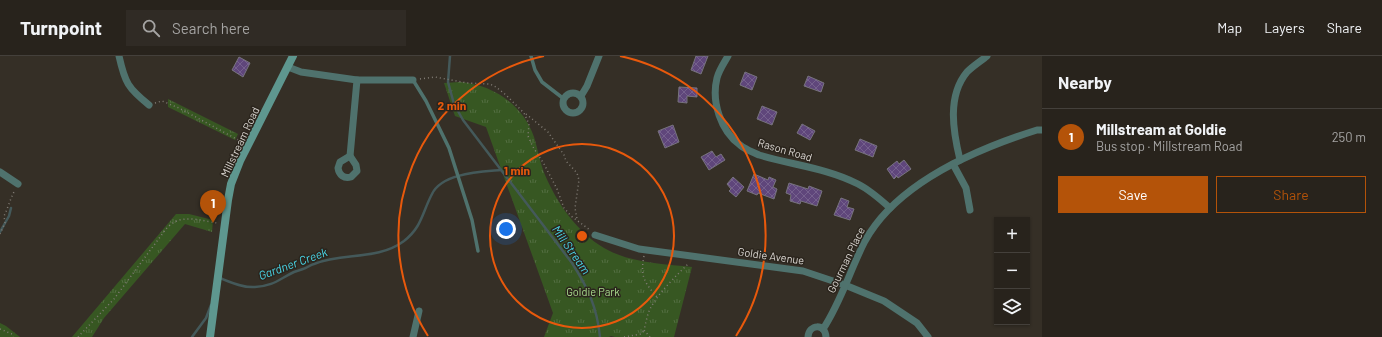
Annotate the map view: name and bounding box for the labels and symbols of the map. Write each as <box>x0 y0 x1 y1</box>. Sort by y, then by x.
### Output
text: 2 min <box>438 98 466 112</box>
street label: Millstream Road <box>218 105 262 179</box>
street label: Rason Road <box>756 136 814 163</box>
text: 1 min <box>504 163 530 177</box>
pin: 1 <box>200 190 226 223</box>
your location <box>496 219 516 239</box>
water label: Mill Stream <box>550 222 594 277</box>
street label: Gourman Place <box>824 225 867 295</box>
centre of rings <box>575 229 589 243</box>
water label: Gardner Creek <box>256 244 329 282</box>
street label: Goldie Avenue <box>737 244 805 267</box>
park label: Goldie Park <box>566 285 620 298</box>

